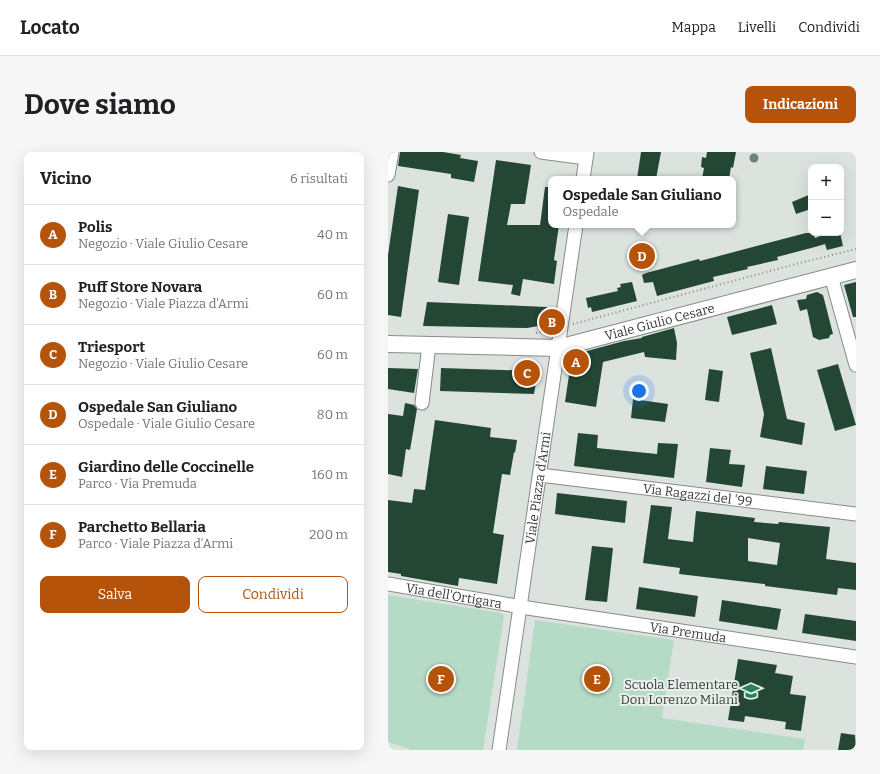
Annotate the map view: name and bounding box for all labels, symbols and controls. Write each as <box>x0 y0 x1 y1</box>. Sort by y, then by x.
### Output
text: Locato <box>20 16 80 39</box>
text: Mappa <box>672 19 716 36</box>
text: Livelli <box>738 19 776 36</box>
text: Condividi <box>798 19 860 36</box>
button: Indicazioni <box>745 86 856 123</box>
text: Dove siamo <box>24 88 176 121</box>
map controls <box>808 164 844 236</box>
button: + <box>808 164 844 200</box>
text: Vicino <box>40 168 92 189</box>
text: 6 risultati <box>290 171 348 186</box>
popup <box>548 176 736 228</box>
text: Ospedale San Giuliano <box>562 186 722 204</box>
button: − <box>808 200 844 236</box>
text: Ospedale <box>562 204 619 219</box>
text: Polis <box>78 218 113 236</box>
text: A <box>48 227 58 242</box>
text: 40 m <box>317 227 348 242</box>
text: Negozio · Viale Giulio Cesare <box>78 236 248 251</box>
pin: D <box>629 241 655 271</box>
text: Puff Store Novara <box>78 278 202 296</box>
text: B <box>49 287 57 302</box>
text: 60 m <box>317 287 348 302</box>
text: Negozio · Viale Piazza d'Armi <box>78 296 249 311</box>
street label: Viale Giulio Cesare <box>603 300 716 343</box>
pin: B <box>539 307 565 337</box>
text: Triesport <box>78 338 145 356</box>
text: C <box>49 347 57 362</box>
text: 60 m <box>317 347 348 362</box>
pin: A <box>563 347 589 377</box>
text: Negozio · Viale Giulio Cesare <box>78 356 248 371</box>
pin: C <box>514 358 540 388</box>
your location <box>629 381 649 401</box>
text: Ospedale San Giuliano <box>78 398 237 416</box>
text: D <box>48 407 58 422</box>
text: 80 m <box>317 407 348 422</box>
text: Ospedale · Viale Giulio Cesare <box>78 416 255 431</box>
street label: Viale Piazza d'Armi <box>522 430 553 545</box>
text: Giardino delle Coccinelle <box>78 458 254 476</box>
text: E <box>49 467 57 482</box>
text: 160 m <box>312 467 348 482</box>
text: Parco · Via Premuda <box>78 476 197 491</box>
street label: Via Ragazzi del '99 <box>642 480 753 509</box>
text: Parchetto Bellaria <box>78 518 206 536</box>
text: F <box>49 527 57 542</box>
text: 200 m <box>309 527 348 542</box>
text: Parco · Viale Piazza d'Armi <box>78 536 233 551</box>
button: Salva <box>40 576 190 613</box>
button: Condividi <box>198 576 348 613</box>
street label: Via dell'Ortigara <box>405 580 503 611</box>
street label: Via Premuda <box>649 619 727 645</box>
pin: F <box>428 664 454 694</box>
pin: E <box>584 664 610 694</box>
place label: Scuola Elementare Don Lorenzo Milani <box>621 677 738 707</box>
school or university icon: Scuola Elementare Don Lorenzo Milani <box>741 681 761 701</box>

